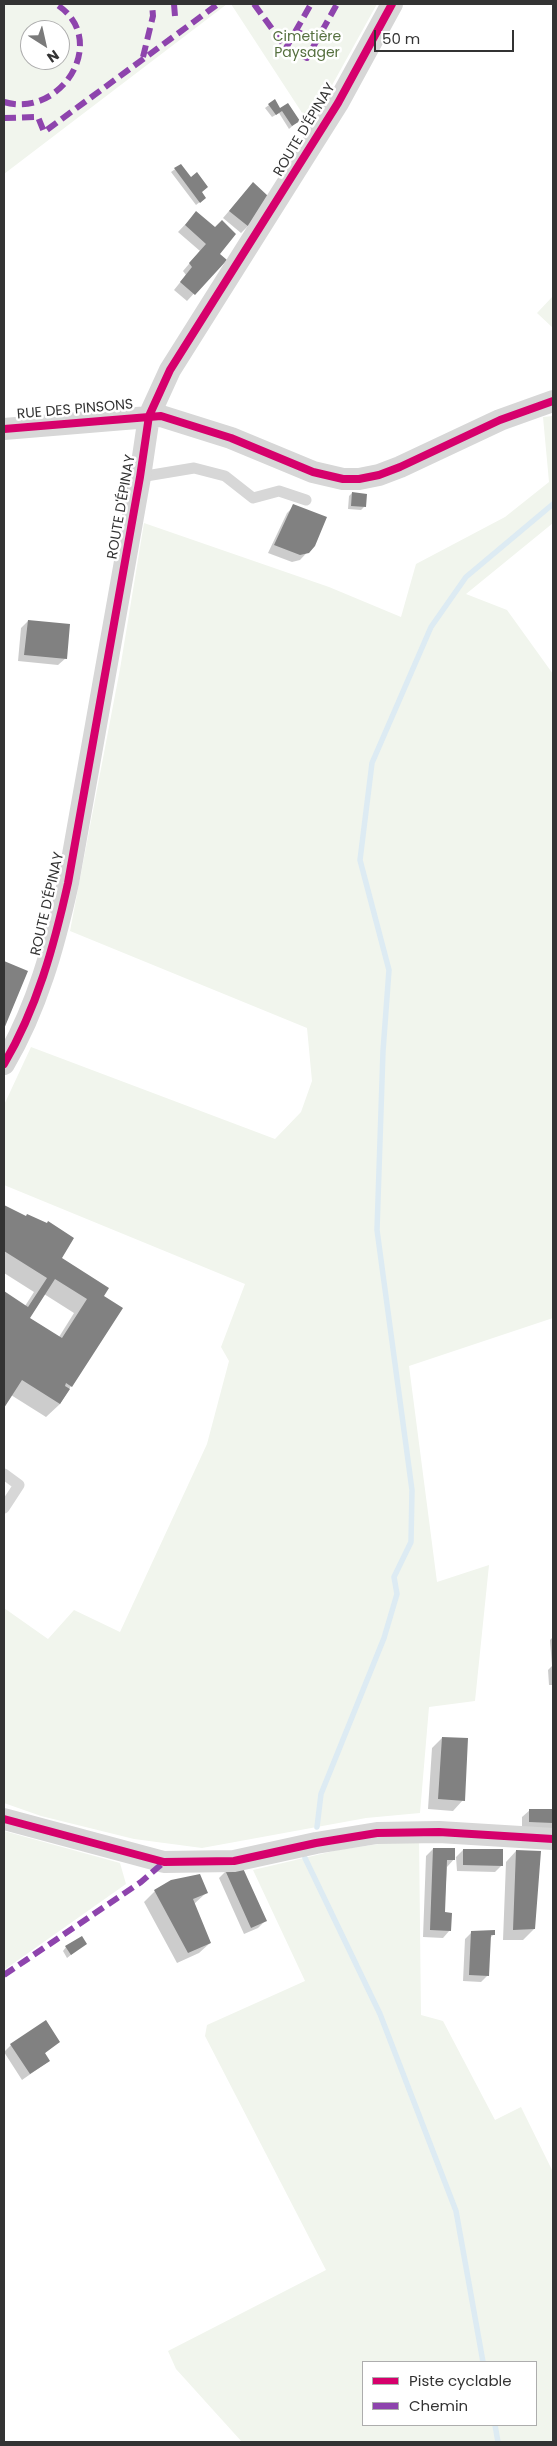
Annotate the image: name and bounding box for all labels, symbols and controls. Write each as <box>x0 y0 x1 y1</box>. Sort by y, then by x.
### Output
north arrow <box>20 20 70 70</box>
scale bar <box>377 20 517 52</box>
text: 50 m <box>382 28 420 49</box>
park label: Cimetière Paysager <box>273 29 341 62</box>
text: N <box>43 45 63 68</box>
street label: ROUTE D'ÉPINAY <box>271 80 339 180</box>
street label: RUE DES PINSONS <box>16 397 134 423</box>
street label: ROUTE D'ÉPINAY <box>105 453 139 561</box>
street label: ROUTE D'ÉPINAY <box>28 851 68 957</box>
legend <box>362 2361 537 2426</box>
text: Piste cyclable <box>409 2370 512 2391</box>
text: Chemin <box>409 2395 468 2416</box>

